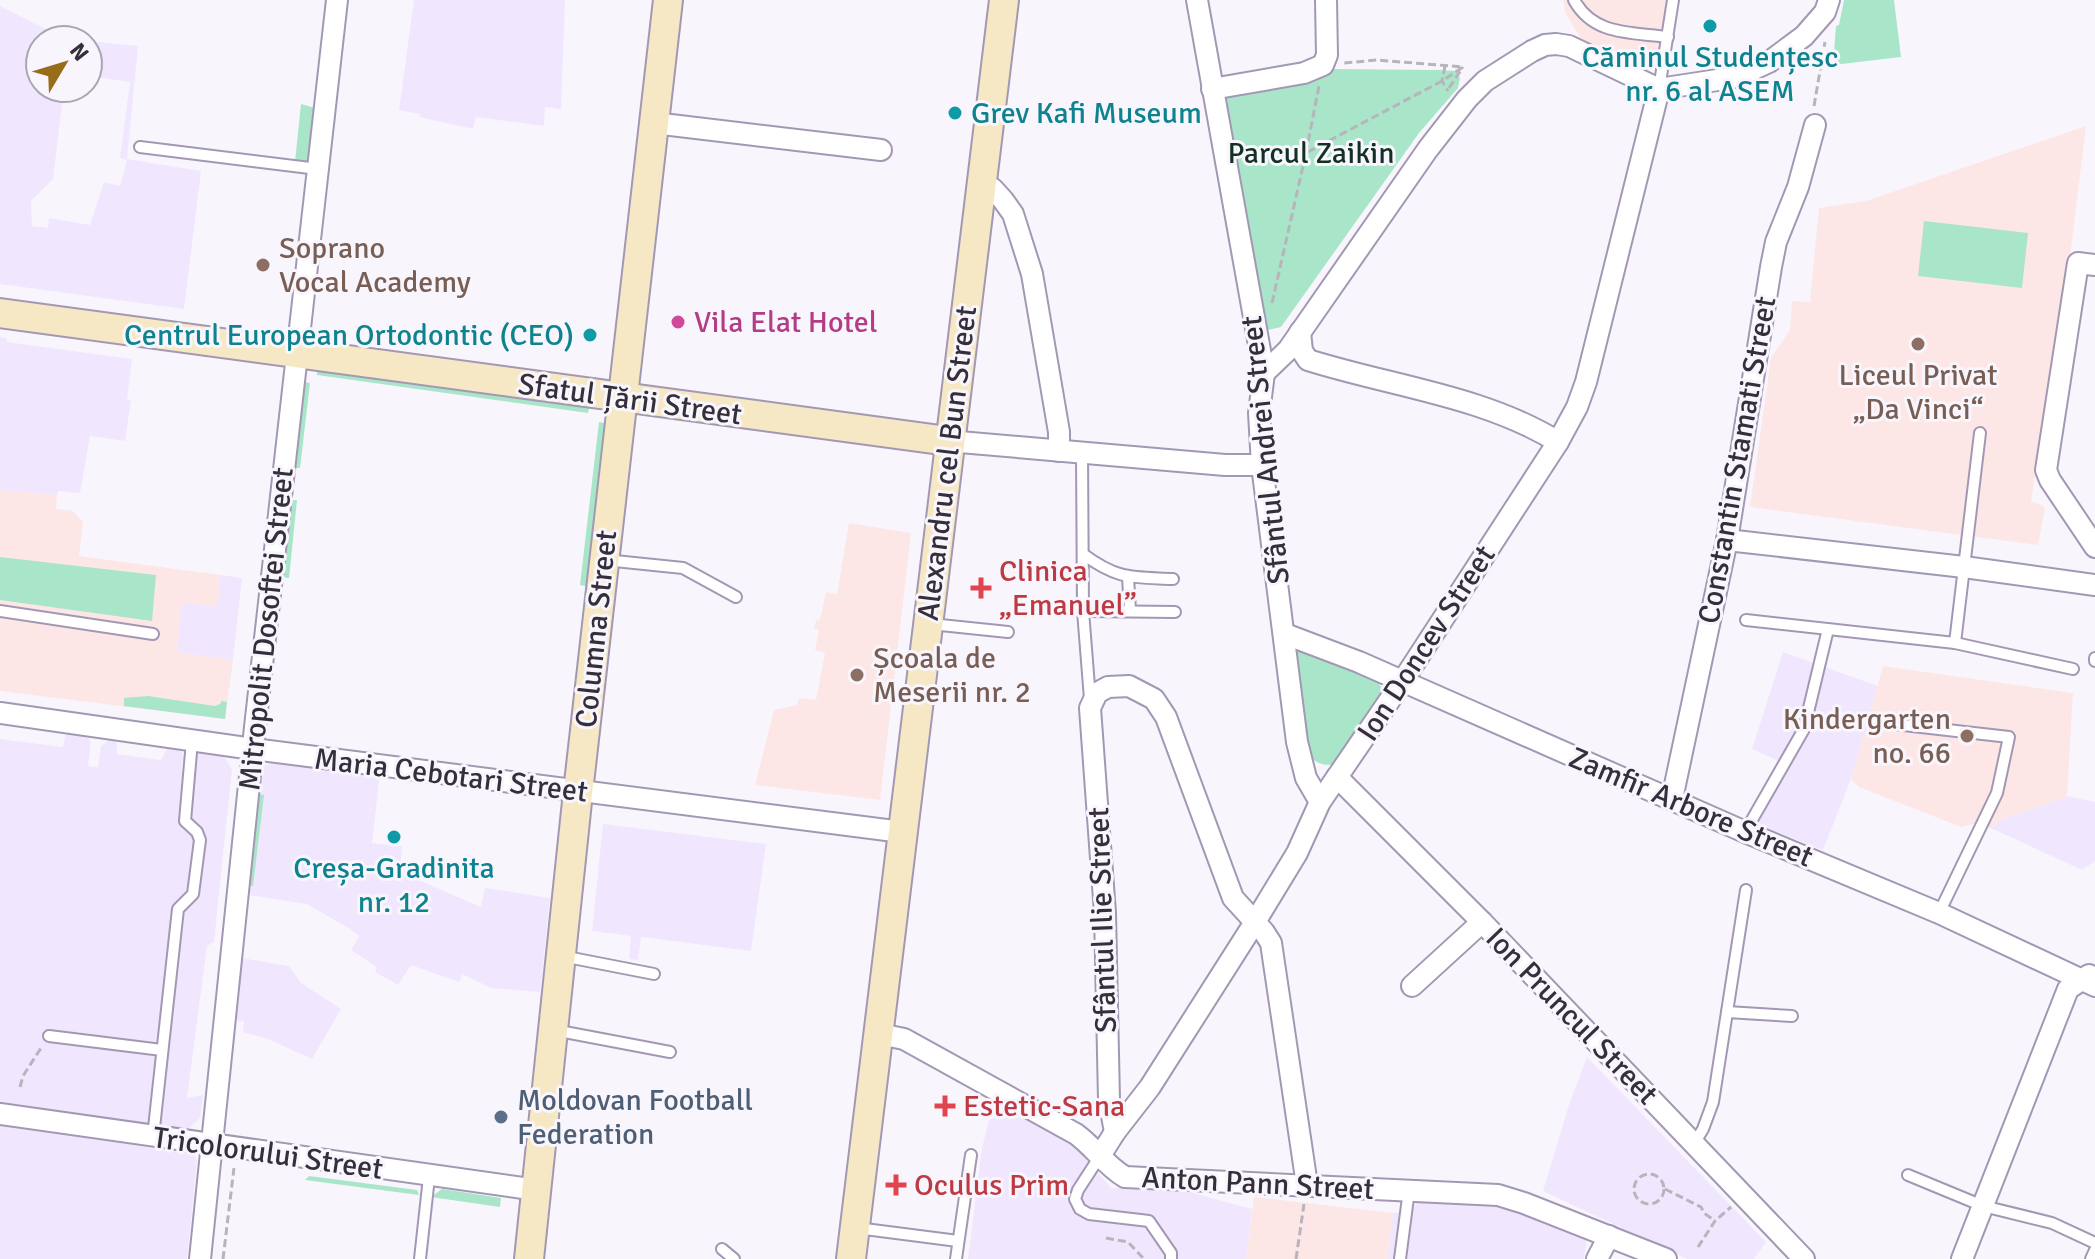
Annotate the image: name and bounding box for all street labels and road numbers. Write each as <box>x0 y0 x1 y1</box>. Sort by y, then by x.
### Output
street label: Constantin Stamati Street <box>1690 294 1785 627</box>
street label: Alexandru cel Bun Street <box>910 304 985 623</box>
street label: Sfântul Andrei Street <box>1233 314 1298 586</box>
street label: Sfatul Țării Street <box>516 365 744 433</box>
street label: Mitropolit Dosoftei Street <box>231 466 302 793</box>
street label: Columna Street <box>568 528 625 730</box>
street label: Ion Doncev Street <box>1349 538 1503 748</box>
street label: Zamfir Arbore Street <box>1563 739 1818 876</box>
street label: Maria Cebotari Street <box>312 740 590 811</box>
street label: Sfântul Ilie Street <box>1080 806 1125 1034</box>
street label: Ion Pruncul Street <box>1478 920 1665 1113</box>
street label: Tricolorului Street <box>151 1119 385 1188</box>
street label: Anton Pann Street <box>1141 1159 1375 1208</box>

